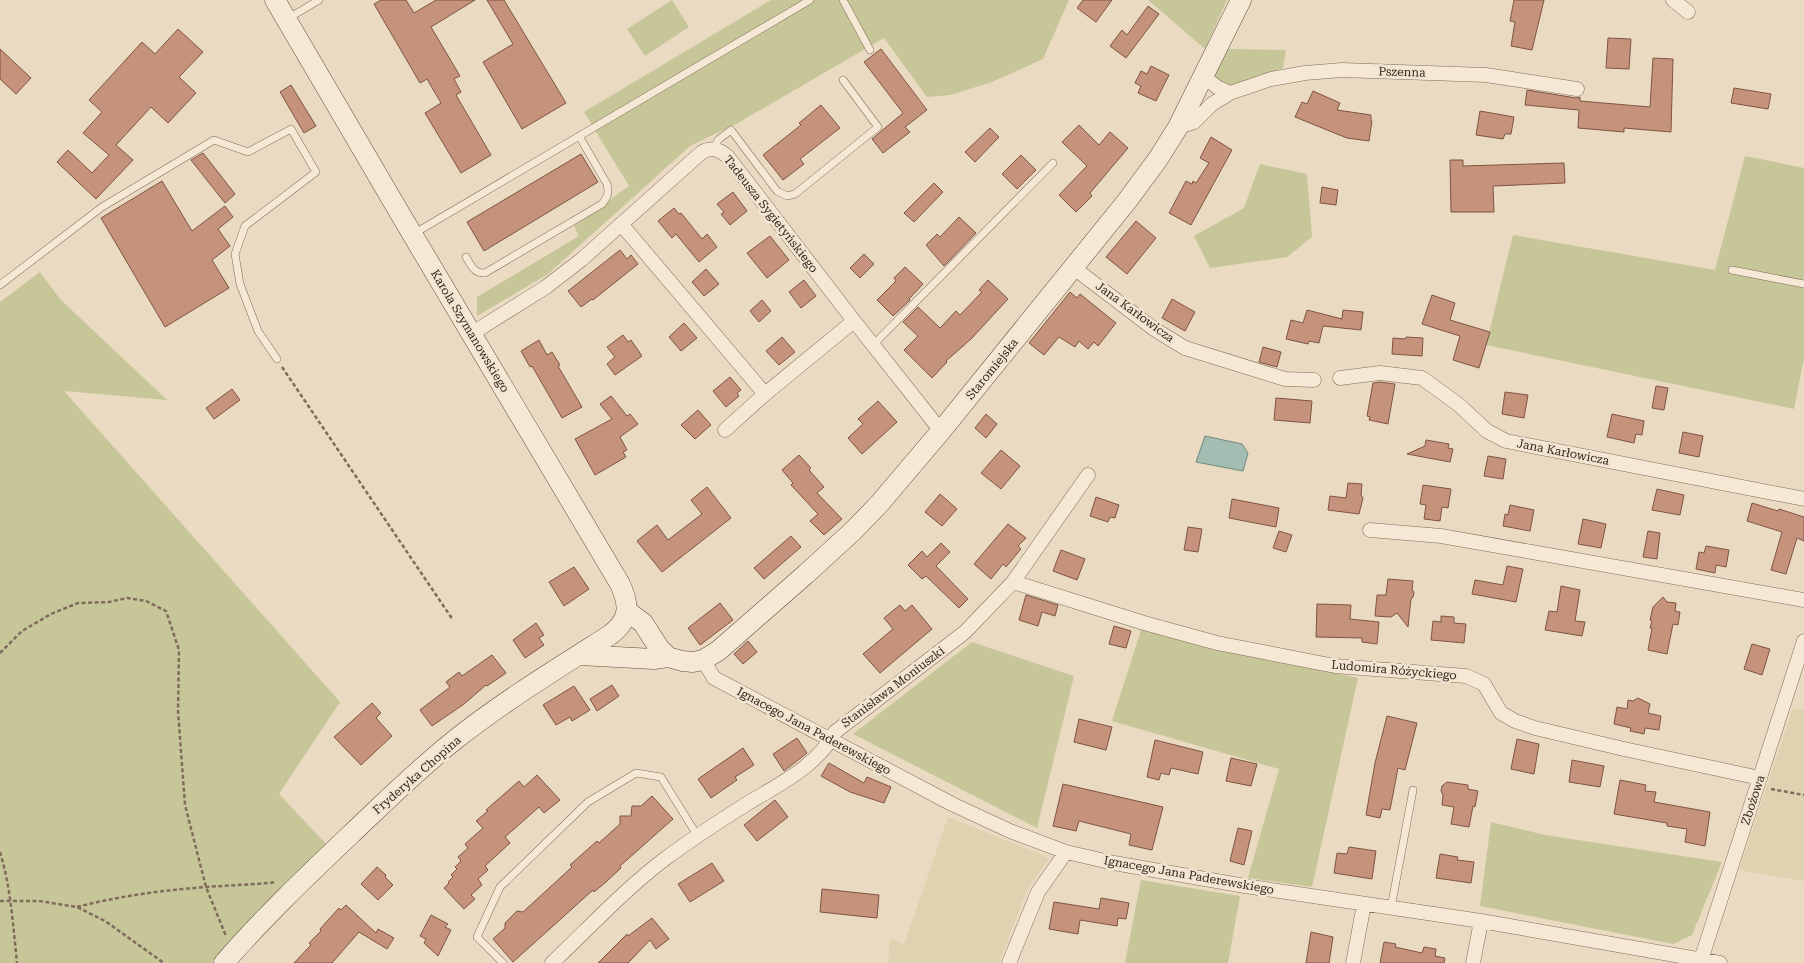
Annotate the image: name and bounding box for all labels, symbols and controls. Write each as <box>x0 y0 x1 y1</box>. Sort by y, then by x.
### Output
street label: Pszenna <box>1378 64 1426 80</box>
street label: Tadeusza Sygietyńskiego <box>721 153 821 275</box>
street label: Karola Szymanowskiego <box>428 267 512 395</box>
street label: Jana Karłowicza <box>1093 279 1177 346</box>
street label: Staromiejska <box>963 335 1021 402</box>
street label: Jana Karłowicza <box>1516 436 1611 468</box>
street label: Stanisława Moniuszki <box>839 644 947 730</box>
street label: Ludomira Różyckiego <box>1331 658 1457 682</box>
street label: Ignacego Jana Paderewskiego <box>735 684 893 778</box>
street label: Fryderyka Chopina <box>370 733 464 817</box>
street label: Zbożowa <box>1738 773 1768 827</box>
street label: Ignacego Jana Paderewskiego <box>1103 853 1275 897</box>

